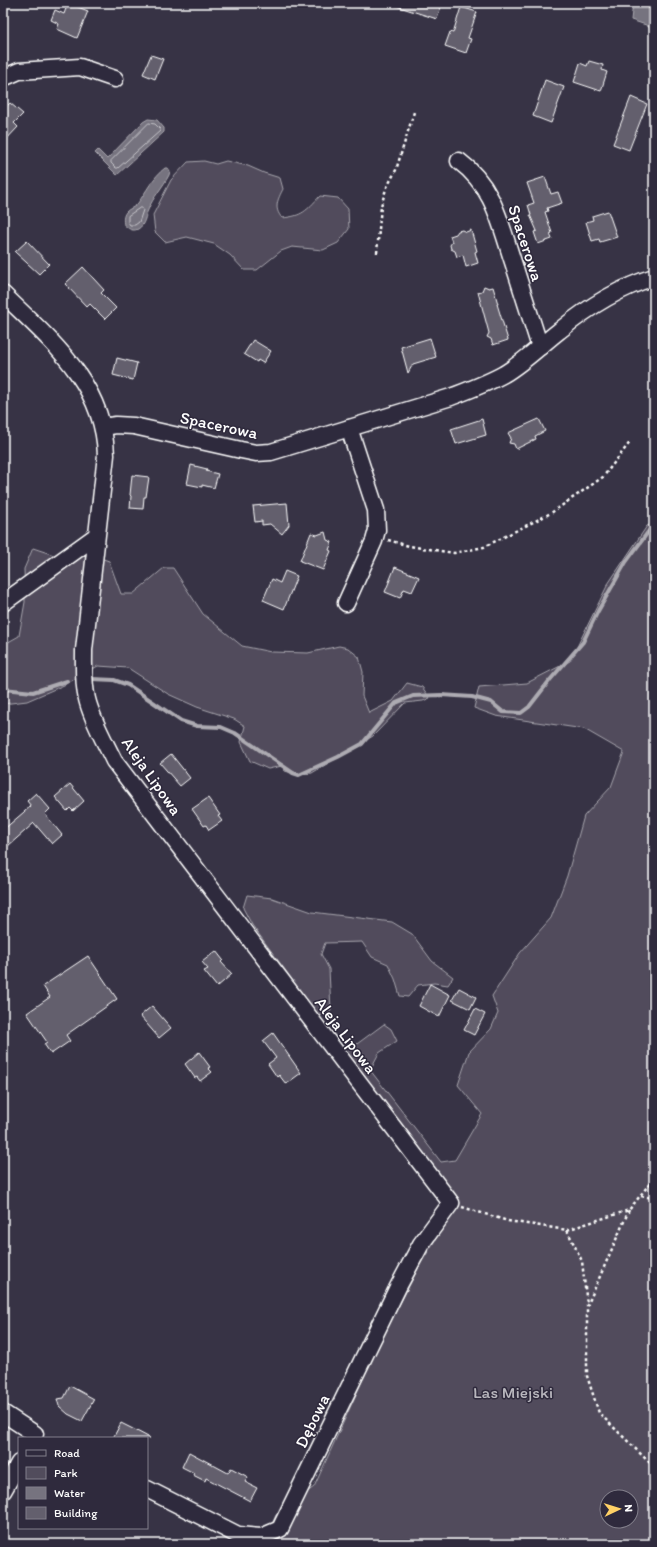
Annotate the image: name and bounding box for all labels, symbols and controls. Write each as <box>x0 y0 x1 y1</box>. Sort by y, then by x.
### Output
street label: Spacerowa <box>504 202 548 284</box>
street label: Spacerowa <box>178 407 260 443</box>
street label: Aleja Lipowa <box>118 733 186 819</box>
street label: Aleja Lipowa <box>311 993 381 1077</box>
park label: Las Miejski <box>473 1382 553 1402</box>
street label: Dębowa <box>291 1391 333 1451</box>
legend <box>18 1437 148 1529</box>
text: Road <box>54 1446 80 1460</box>
text: Park <box>54 1466 78 1480</box>
text: Water <box>54 1486 85 1500</box>
north arrow <box>599 1489 639 1529</box>
text: N <box>622 1504 635 1513</box>
text: Building <box>54 1506 98 1520</box>

